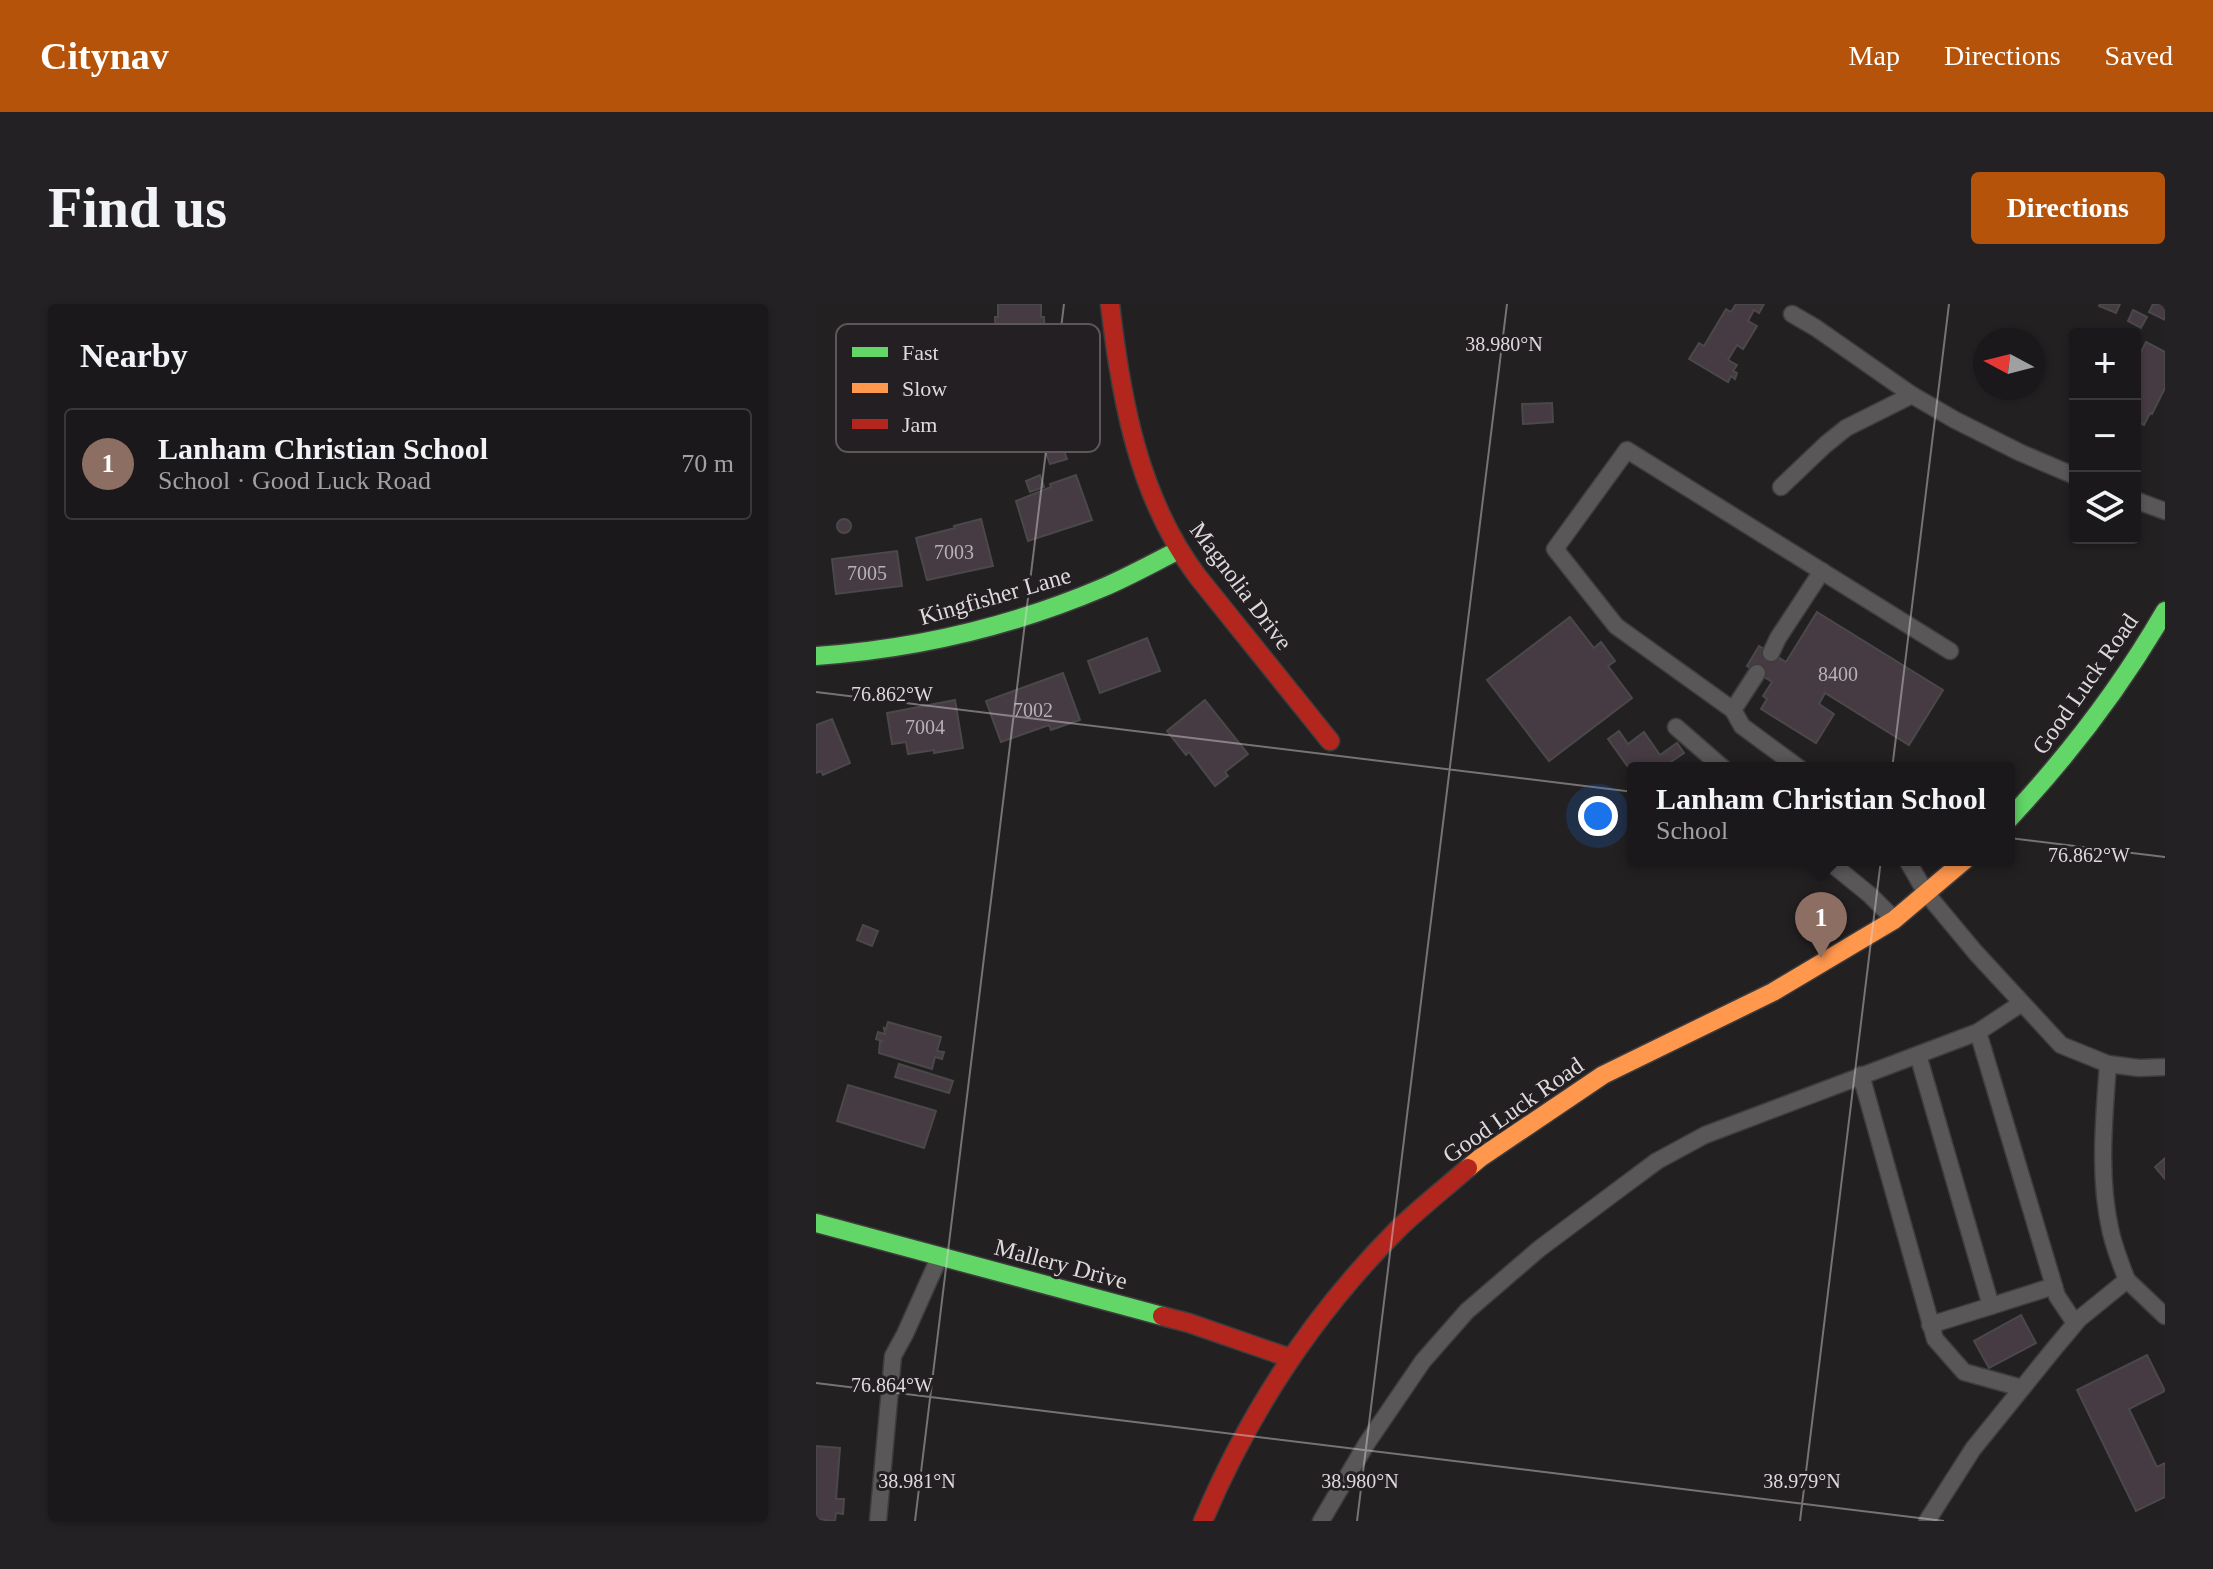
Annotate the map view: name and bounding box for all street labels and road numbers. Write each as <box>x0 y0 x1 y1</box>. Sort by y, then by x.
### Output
street label: Magnolia Drive <box>1185 517 1297 655</box>
street label: Kingfisher Lane <box>916 562 1074 630</box>
street label: Good Luck Road <box>2027 609 2143 759</box>
street label: Good Luck Road <box>1438 1052 1588 1168</box>
street label: Mallery Drive <box>992 1234 1130 1294</box>

